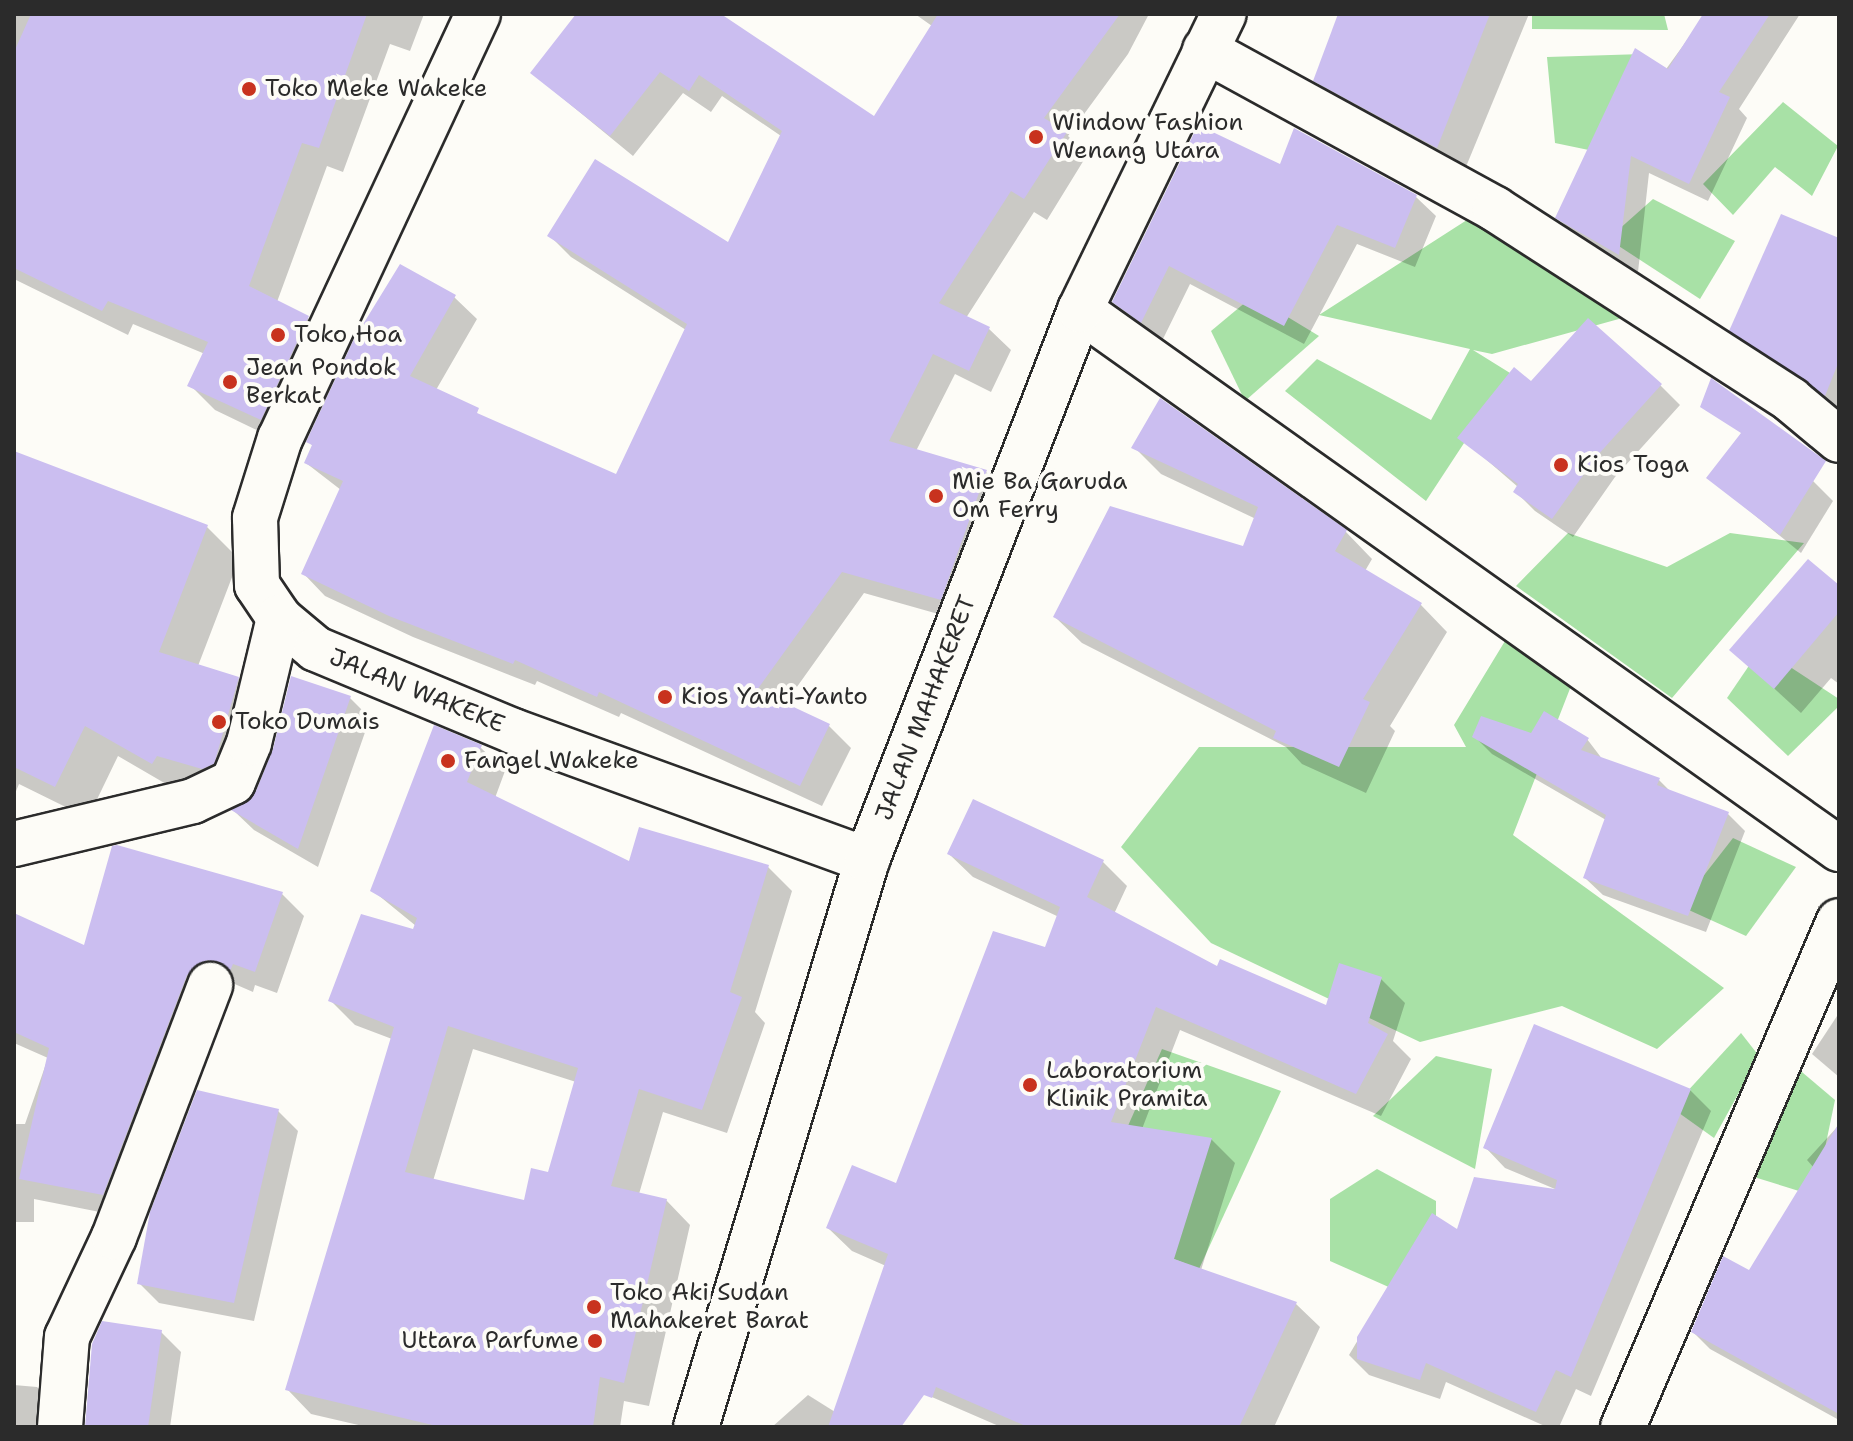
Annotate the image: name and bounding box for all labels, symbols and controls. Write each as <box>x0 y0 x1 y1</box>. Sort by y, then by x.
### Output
place label: Toko Meke Wakeke <box>265 75 487 103</box>
marker: Toko Meke Wakeke <box>240 80 258 98</box>
place label: Window Fashion Wenang Utara <box>1052 109 1243 165</box>
marker: Window Fashion Wenang Utara <box>1027 128 1045 146</box>
place label: Toko Hoa <box>294 321 402 349</box>
marker: Toko Hoa <box>269 326 287 344</box>
place label: Jean Pondok Berkat <box>246 354 397 410</box>
marker: Jean Pondok Berkat <box>221 373 239 391</box>
place label: Kios Toga <box>1577 451 1689 479</box>
marker: Kios Toga <box>1552 456 1570 474</box>
place label: Mie Ba Garuda Om Ferry <box>952 468 1127 524</box>
marker: Mie Ba Garuda Om Ferry <box>927 487 945 505</box>
street label: JALAN MAHAKERET <box>870 591 982 825</box>
street label: JALAN WAKEKE <box>325 643 509 739</box>
place label: Kios Yanti-Yanto <box>681 683 868 711</box>
marker: Kios Yanti-Yanto <box>656 688 674 706</box>
place label: Toko Dumais <box>235 708 380 736</box>
marker: Toko Dumais <box>210 713 228 731</box>
place label: Fangel Wakeke <box>464 747 639 775</box>
marker: Fangel Wakeke <box>439 752 457 770</box>
place label: Laboratorium Klinik Pramita <box>1046 1057 1208 1113</box>
marker: Laboratorium Klinik Pramita <box>1021 1076 1039 1094</box>
place label: Toko Aki Sudan Mahakeret Barat <box>610 1279 809 1335</box>
marker: Toko Aki Sudan Mahakeret Barat <box>585 1298 603 1316</box>
place label: Uttara Parfume <box>401 1327 579 1355</box>
marker: Uttara Parfume <box>586 1332 604 1350</box>

